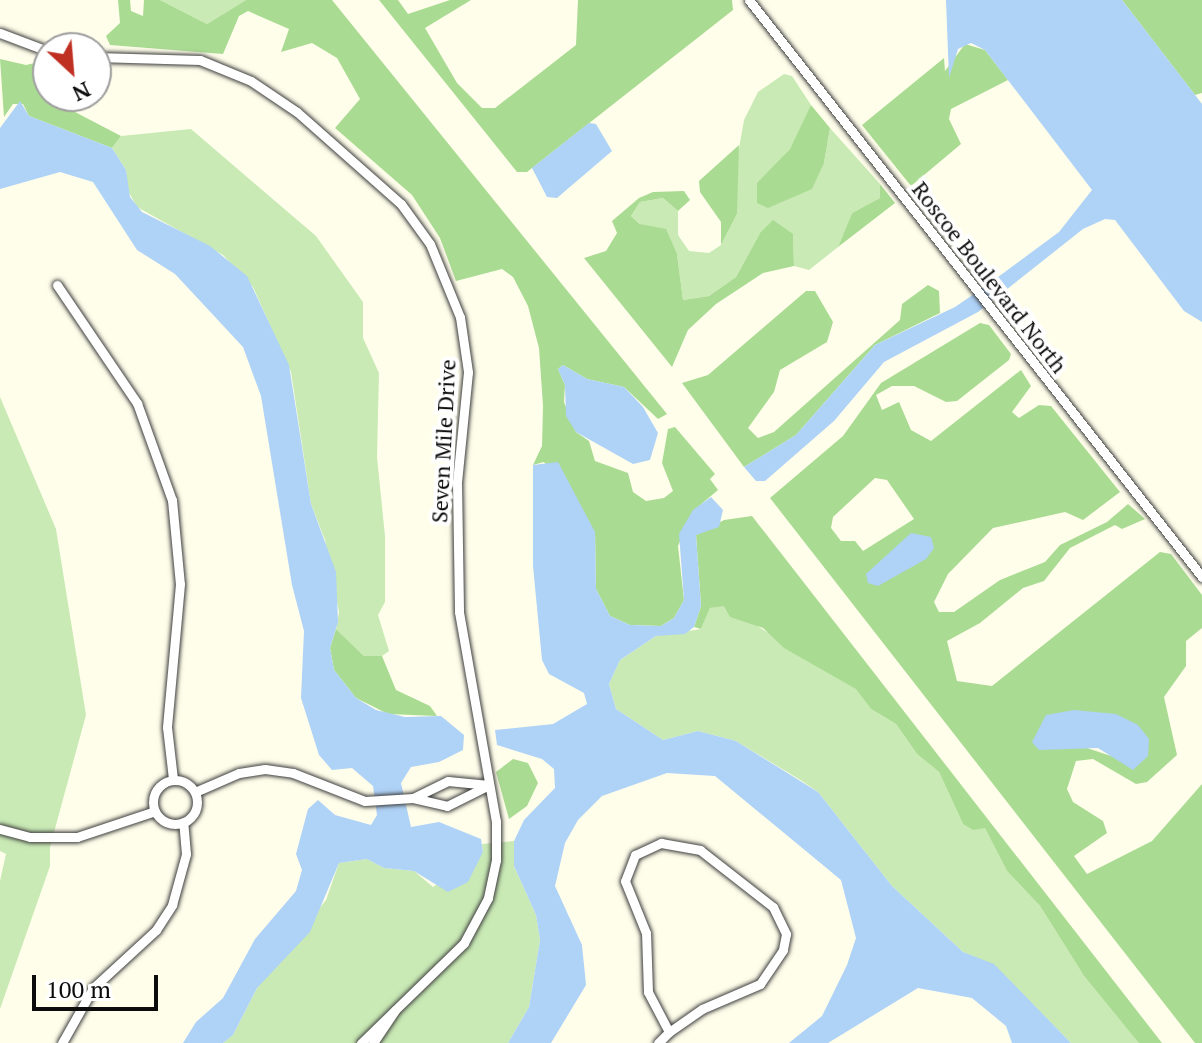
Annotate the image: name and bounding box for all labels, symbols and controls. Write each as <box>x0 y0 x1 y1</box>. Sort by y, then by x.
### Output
north arrow <box>32 32 112 112</box>
text: N <box>68 76 96 109</box>
street label: Roscoe Boulevard North <box>907 176 1073 378</box>
street label: Seven Mile Drive <box>426 358 460 524</box>
scale bar <box>36 959 162 1009</box>
text: 100 m <box>46 973 111 1005</box>

